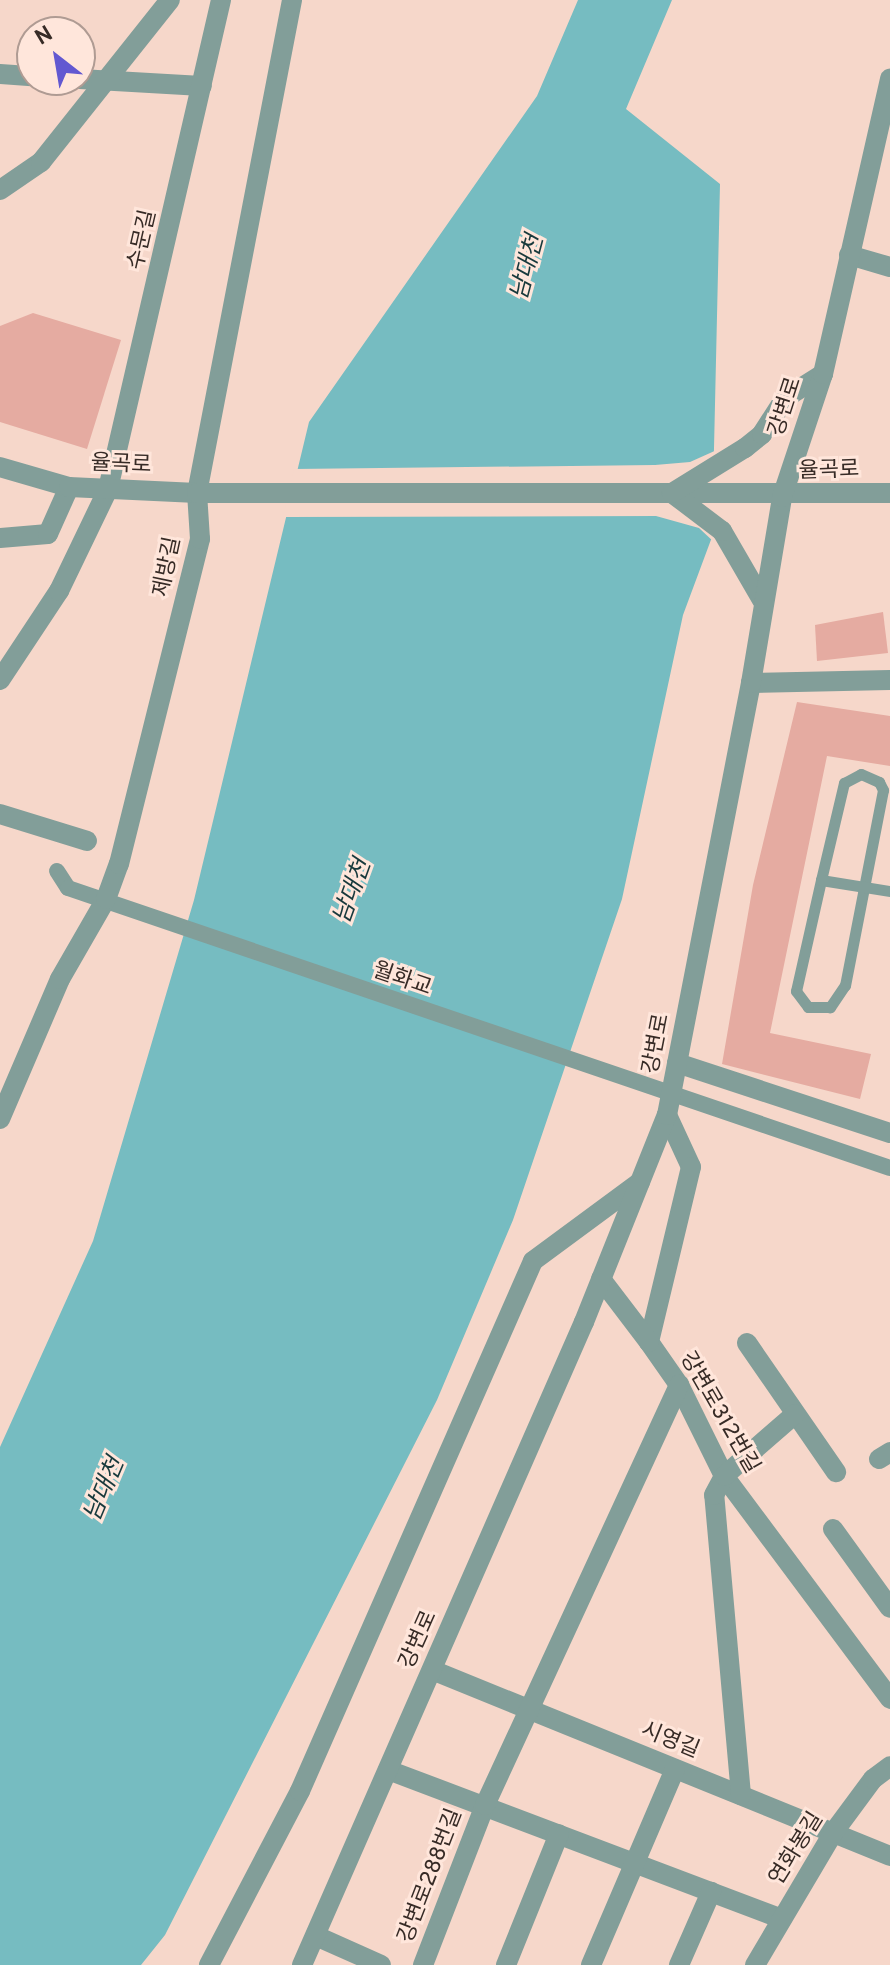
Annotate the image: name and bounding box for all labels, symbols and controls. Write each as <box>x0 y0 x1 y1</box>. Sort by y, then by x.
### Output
north arrow <box>16 16 96 96</box>
text: N <box>31 21 58 52</box>
street label: 수문길 <box>123 207 163 273</box>
water label: 남대천 <box>507 232 551 304</box>
street label: 강변로 <box>764 374 808 440</box>
street label: 율곡로 <box>90 451 152 479</box>
street label: 율곡로 <box>798 457 860 485</box>
street label: 제방길 <box>149 535 187 599</box>
water label: 남대천 <box>329 856 379 928</box>
street label: 월화교 <box>369 958 435 1002</box>
street label: 강변로 <box>638 1012 676 1076</box>
street label: 강변로312번길 <box>674 1347 764 1479</box>
water label: 남대천 <box>80 1454 132 1526</box>
street label: 강변로 <box>395 1607 443 1673</box>
street label: 시영길 <box>637 1717 703 1765</box>
street label: 강변로288번길 <box>393 1805 469 1947</box>
street label: 연화봉길 <box>764 1808 830 1890</box>

